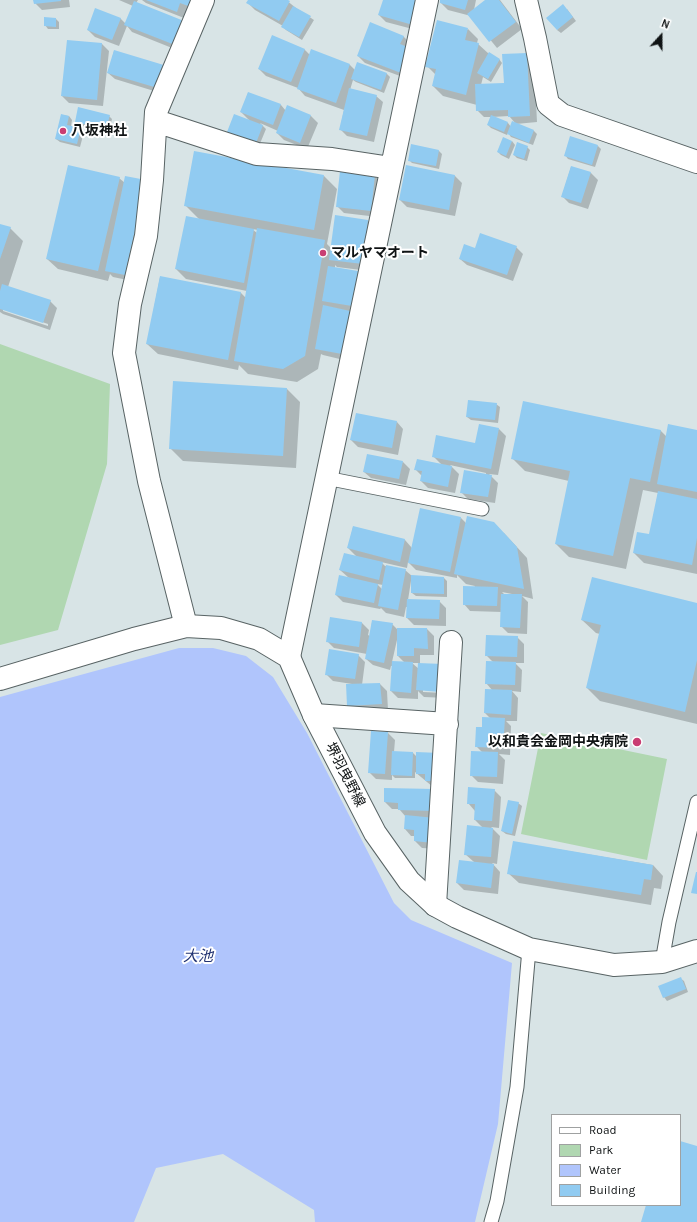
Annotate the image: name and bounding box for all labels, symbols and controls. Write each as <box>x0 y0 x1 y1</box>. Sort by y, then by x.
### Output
north arrow <box>641 16 681 56</box>
text: N <box>659 17 671 32</box>
place label: 八坂神社 <box>71 123 127 139</box>
marker: 八坂神社 <box>58 126 68 136</box>
place label: マルヤマオート <box>331 245 429 261</box>
marker: マルヤマオート <box>318 248 328 258</box>
place label: 以和貴会金岡中央病院 <box>488 734 628 750</box>
marker: 以和貴会金岡中央病院 <box>631 736 643 748</box>
street label: 堺羽曳野線 <box>322 740 368 810</box>
water label: 大池 <box>183 948 213 966</box>
legend <box>551 1114 681 1206</box>
text: Road <box>589 1123 617 1137</box>
text: Park <box>589 1143 613 1157</box>
text: Water <box>589 1163 621 1177</box>
text: Building <box>589 1183 635 1197</box>

